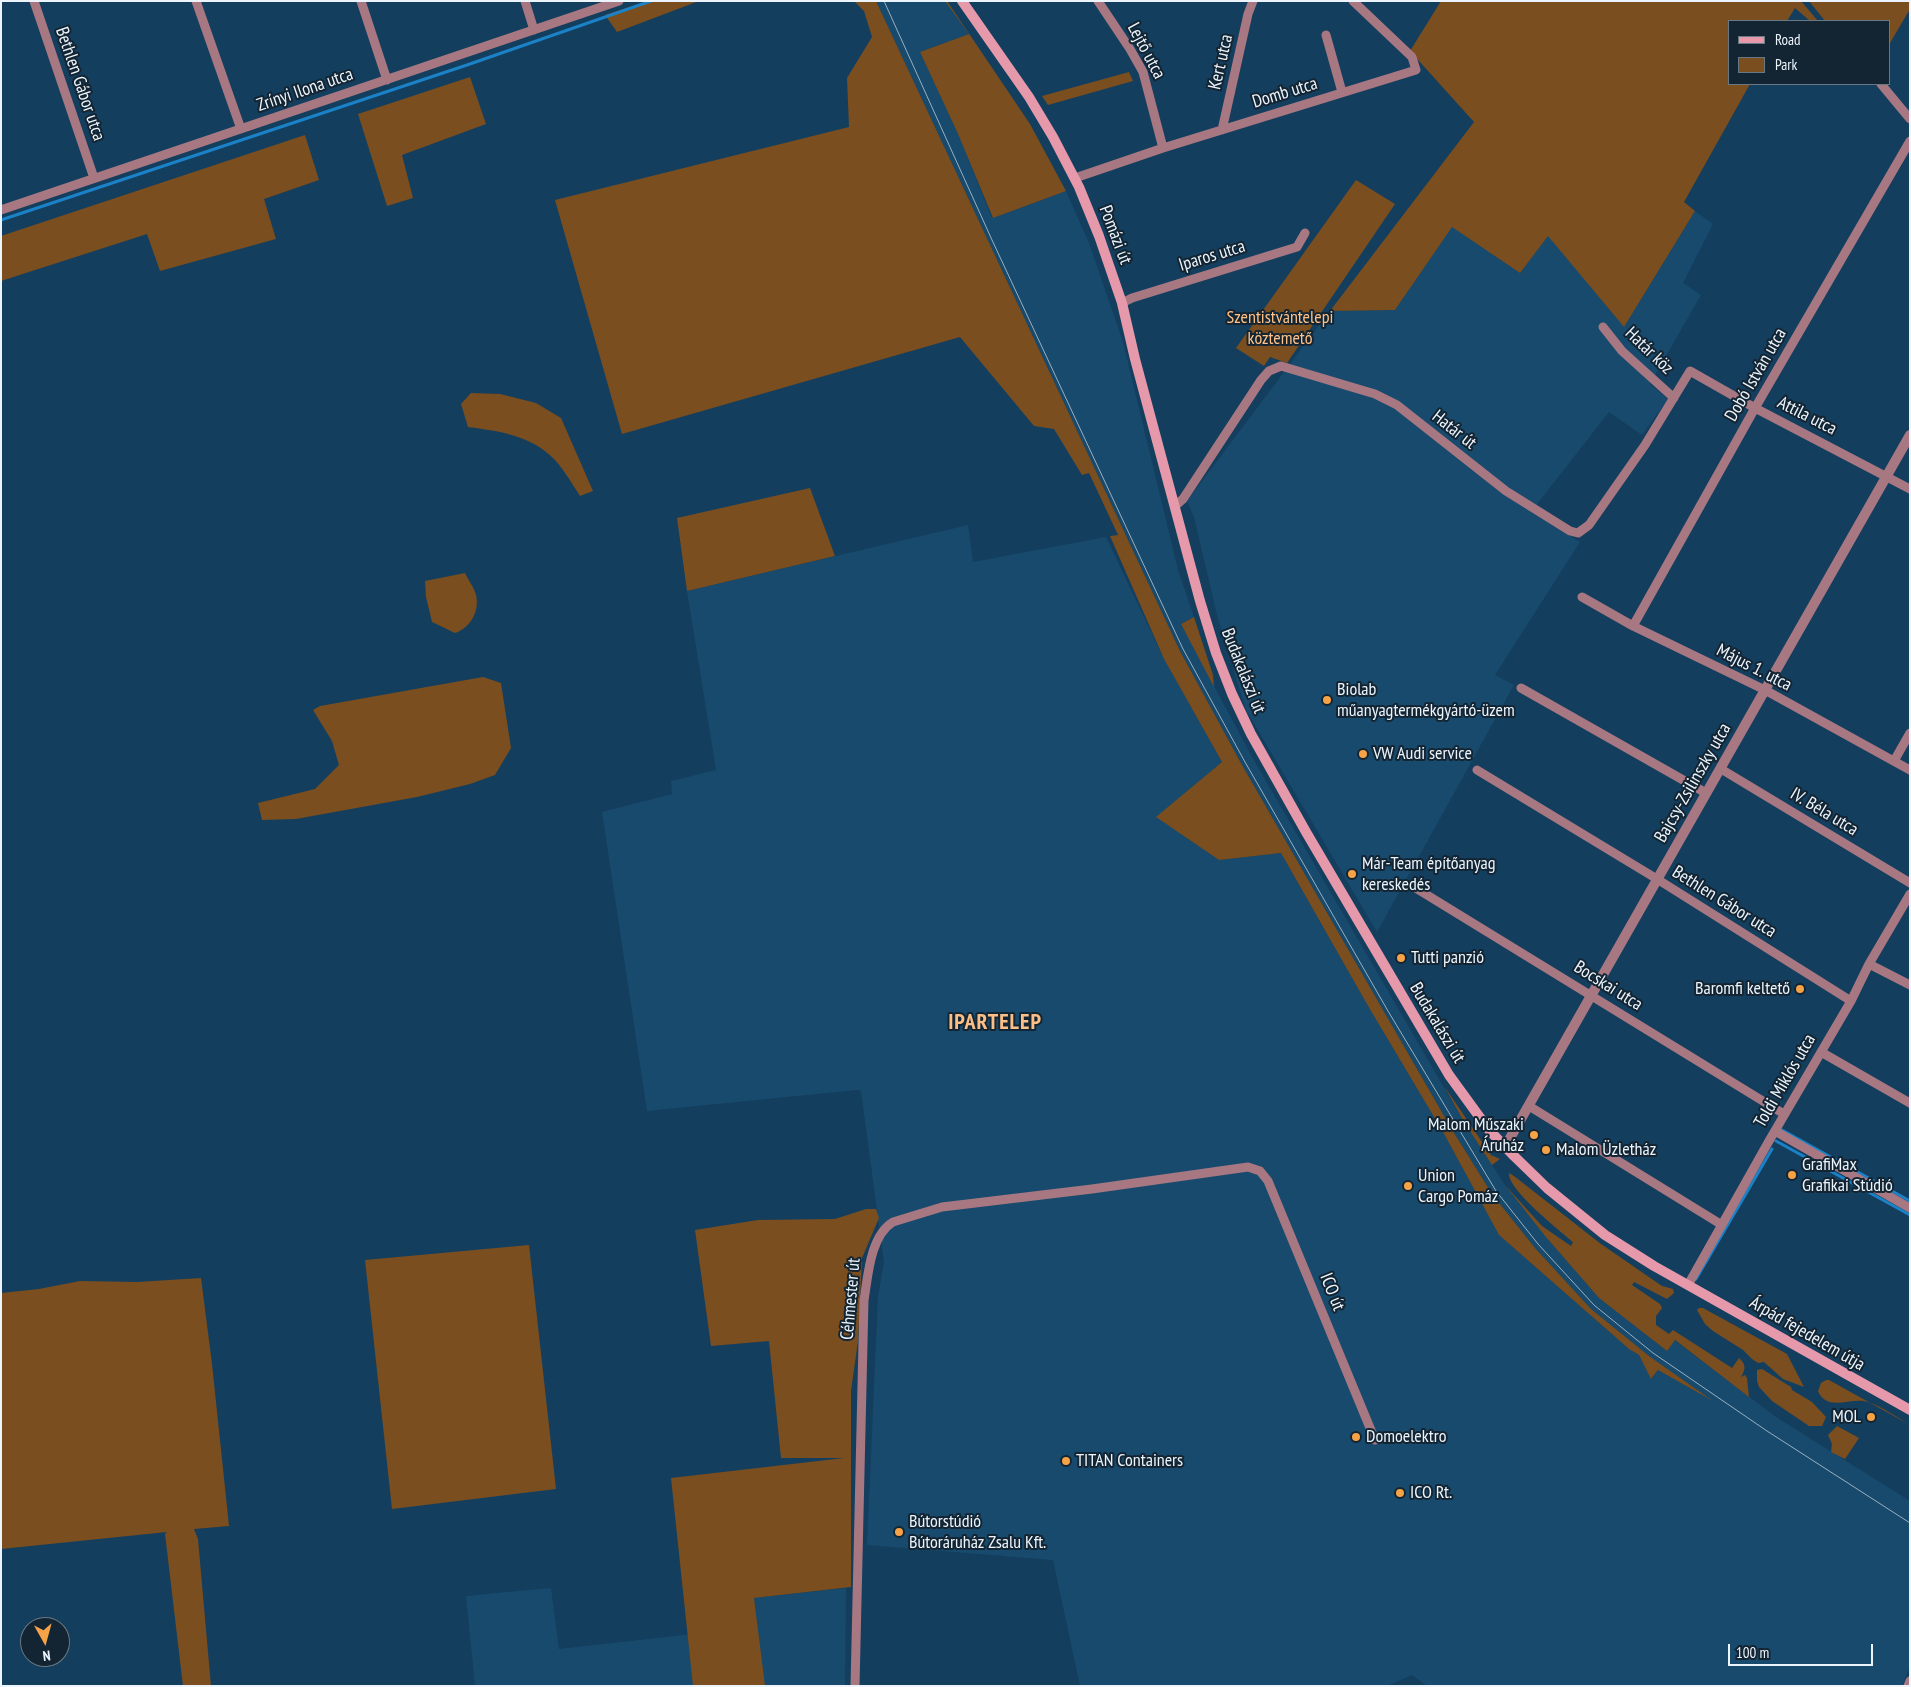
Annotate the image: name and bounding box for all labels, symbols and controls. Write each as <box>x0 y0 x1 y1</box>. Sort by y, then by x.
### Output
street label: Lejtő utca <box>1122 19 1170 83</box>
legend <box>1728 20 1891 85</box>
street label: Bethlen Gábor utca <box>50 24 110 144</box>
text: Road <box>1775 30 1801 49</box>
street label: Kert utca <box>1204 32 1238 92</box>
text: Park <box>1775 55 1797 74</box>
street label: Zrínyi Ilona utca <box>254 63 356 117</box>
street label: Domb utca <box>1250 73 1320 113</box>
street label: Pomázi út <box>1094 203 1136 267</box>
street label: Iparos utca <box>1176 236 1248 276</box>
park label: Szentistvántelepi köztemető <box>1227 307 1333 350</box>
street label: Határ köz <box>1620 323 1678 379</box>
street label: Dobó István utca <box>1721 325 1791 425</box>
street label: Attila utca <box>1774 392 1840 440</box>
street label: Határ út <box>1427 406 1481 454</box>
street label: Budakalászi út <box>1216 625 1270 717</box>
street label: Május 1. utca <box>1713 640 1795 696</box>
place label: Biolab műanyagtermékgyártó-üzem <box>1337 679 1515 722</box>
marker: Biolab műanyagtermékgyártó-üzem <box>1321 694 1333 706</box>
street label: Bajcsy-Zsilinszky utca <box>1650 720 1736 846</box>
place label: VW Audi service <box>1373 743 1472 765</box>
marker: VW Audi service <box>1357 748 1369 760</box>
street label: IV. Béla utca <box>1786 783 1862 841</box>
place label: Már-Team építőanyag kereskedés <box>1362 853 1495 896</box>
street label: Bethlen Gábor utca <box>1668 861 1780 943</box>
marker: Már-Team építőanyag kereskedés <box>1346 868 1358 880</box>
place label: Tutti panzió <box>1411 947 1484 969</box>
marker: Tutti panzió <box>1395 952 1407 964</box>
street label: Bocskai utca <box>1570 956 1646 1016</box>
place label: Baromfi keltető <box>1695 978 1790 1000</box>
street label: Budakalászi út <box>1405 979 1469 1067</box>
marker: Baromfi keltető <box>1794 983 1806 995</box>
district label: IPARTELEP <box>947 1010 1043 1036</box>
street label: Toldi Miklós utca <box>1750 1031 1820 1131</box>
place label: Malom Műszaki Áruház <box>1428 1114 1524 1156</box>
marker: Malom Műszaki Áruház <box>1528 1129 1540 1141</box>
place label: Malom Üzletház <box>1556 1139 1656 1161</box>
marker: Malom Üzletház <box>1540 1144 1552 1156</box>
place label: GrafiMax Grafikai Stúdió <box>1802 1154 1893 1196</box>
place label: Union Cargo Pomáz <box>1418 1165 1498 1208</box>
marker: GrafiMax Grafikai Stúdió <box>1786 1169 1798 1181</box>
marker: Union Cargo Pomáz <box>1402 1180 1414 1192</box>
street label: Céhmester út <box>837 1257 865 1341</box>
street label: ICO út <box>1315 1270 1349 1314</box>
street label: Árpád fejedelem útja <box>1746 1292 1868 1376</box>
place label: MOL <box>1832 1406 1861 1428</box>
marker: MOL <box>1865 1411 1877 1423</box>
place label: Domoelektro <box>1366 1426 1446 1448</box>
marker: Domoelektro <box>1350 1431 1362 1443</box>
place label: TITAN Containers <box>1076 1450 1183 1472</box>
marker: TITAN Containers <box>1060 1455 1072 1467</box>
place label: ICO Rt. <box>1410 1482 1452 1504</box>
marker: ICO Rt. <box>1394 1487 1406 1499</box>
place label: Bútorstúdió Bútoráruház Zsalu Kft. <box>909 1511 1046 1554</box>
marker: Bútorstúdió Bútoráruház Zsalu Kft. <box>893 1526 905 1538</box>
north arrow <box>20 1617 70 1667</box>
scale bar <box>1731 1634 1876 1666</box>
text: 100 m <box>1736 1643 1769 1662</box>
text: N <box>42 1647 52 1665</box>

